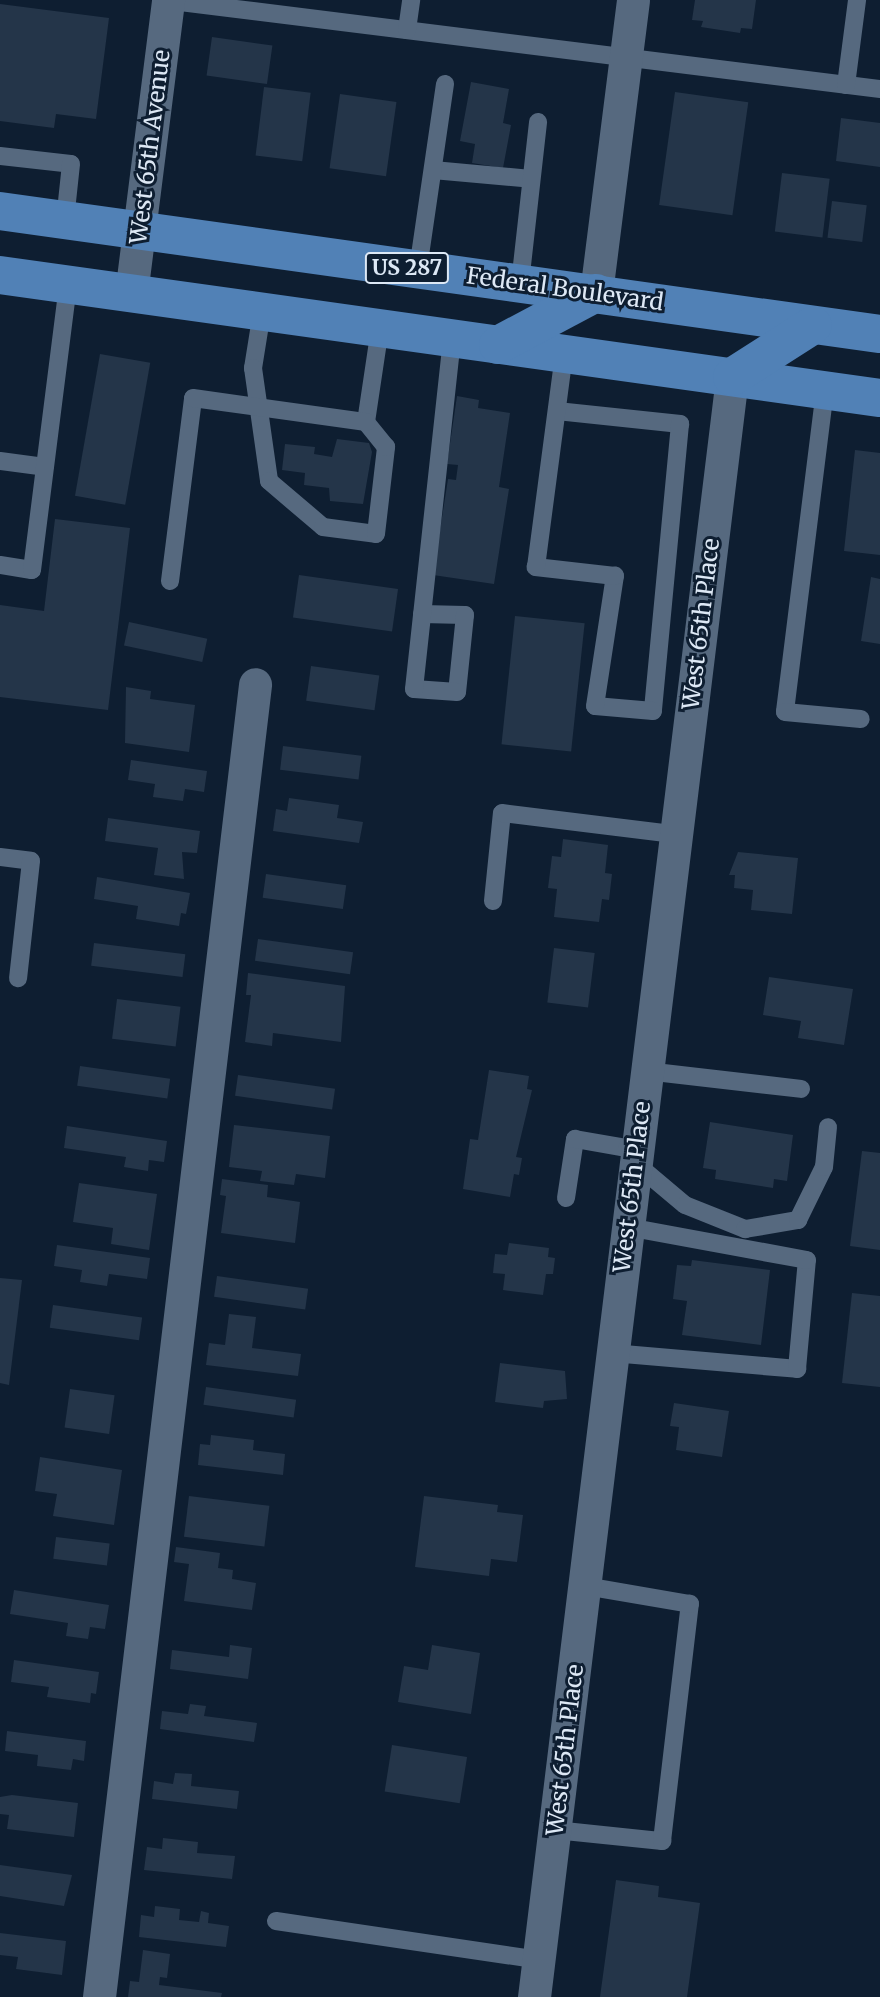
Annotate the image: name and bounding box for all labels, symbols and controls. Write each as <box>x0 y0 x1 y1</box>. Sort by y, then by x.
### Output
street label: West 65th Avenue <box>124 48 176 246</box>
road number: US 287 <box>363 250 451 286</box>
street label: Federal Boulevard <box>465 262 665 316</box>
street label: West 65th Place <box>677 537 725 711</box>
street label: West 65th Place <box>608 1100 656 1274</box>
street label: West 65th Place <box>541 1663 589 1837</box>

